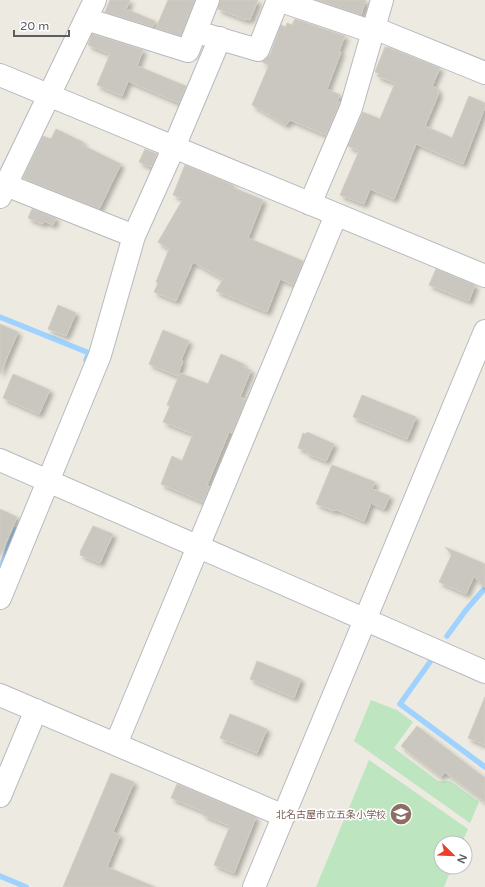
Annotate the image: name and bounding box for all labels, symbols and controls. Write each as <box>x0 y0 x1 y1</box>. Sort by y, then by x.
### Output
scale bar <box>14 12 69 38</box>
text: 20 m <box>20 19 49 33</box>
school or university icon: 北名古屋市立五条小学校 <box>388 801 414 827</box>
place label: 北名古屋市立五条小学校 <box>276 809 386 821</box>
north arrow <box>433 835 473 875</box>
text: N <box>454 852 469 865</box>

